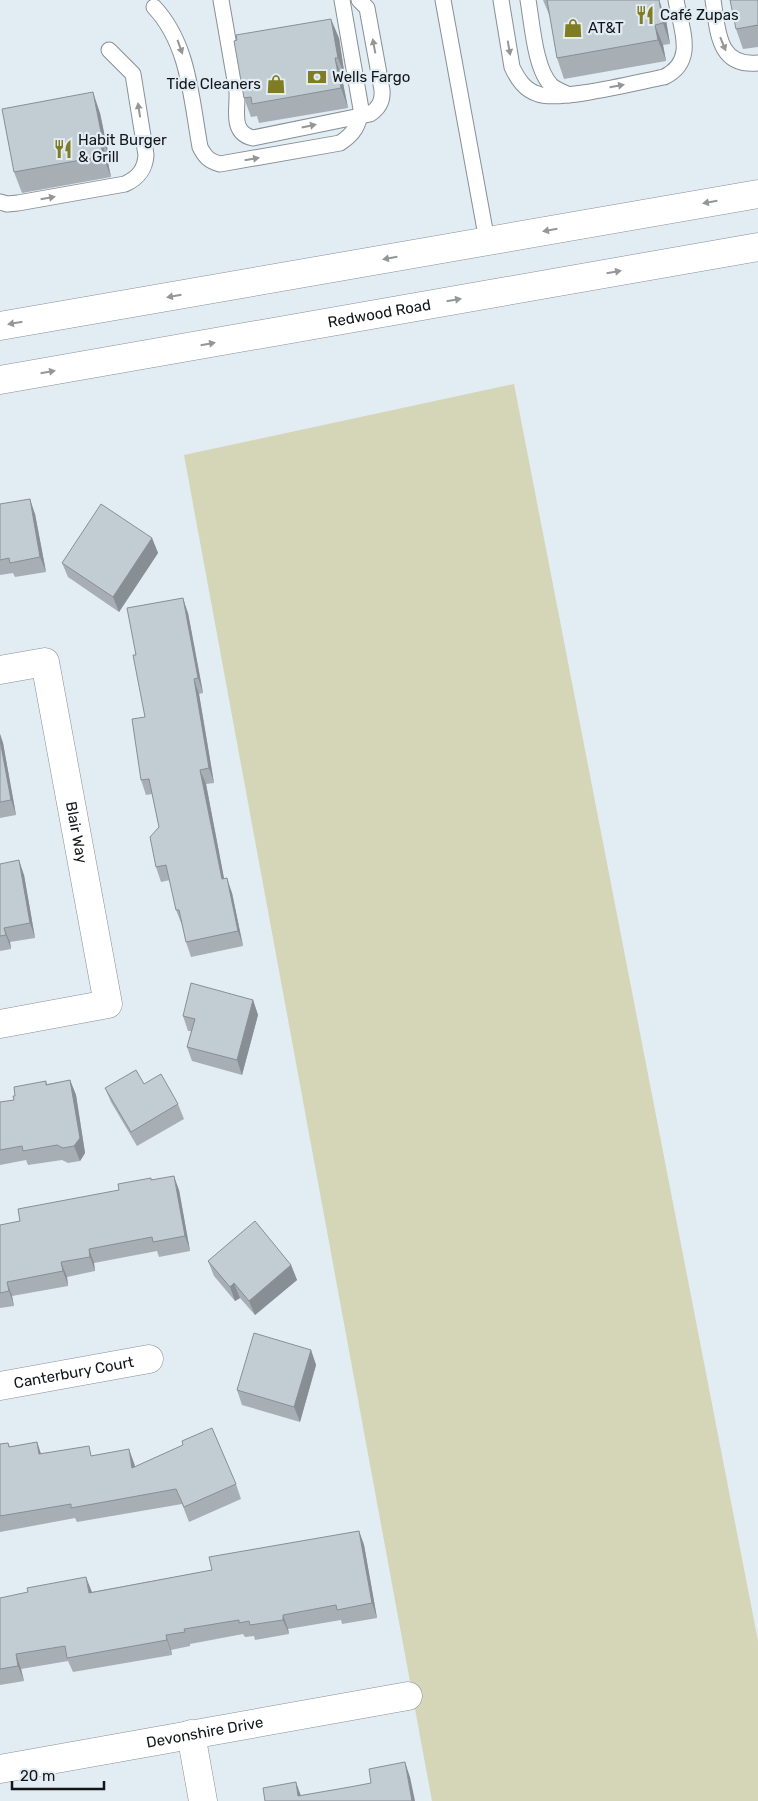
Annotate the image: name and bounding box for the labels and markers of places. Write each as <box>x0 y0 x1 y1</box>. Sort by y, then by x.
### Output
restaurant icon: Café Zupas <box>634 4 656 26</box>
place label: Café Zupas <box>660 6 739 24</box>
shop icon: AT&T <box>562 17 584 39</box>
place label: AT&T <box>588 19 624 37</box>
bank icon: Wells Fargo <box>306 66 328 88</box>
place label: Wells Fargo <box>332 68 410 86</box>
shop icon: Tide Cleaners <box>265 73 287 95</box>
place label: Tide Cleaners <box>167 75 261 93</box>
place label: Habit Burger & Grill <box>78 131 167 166</box>
restaurant icon: Habit Burger & Grill <box>52 138 74 160</box>

